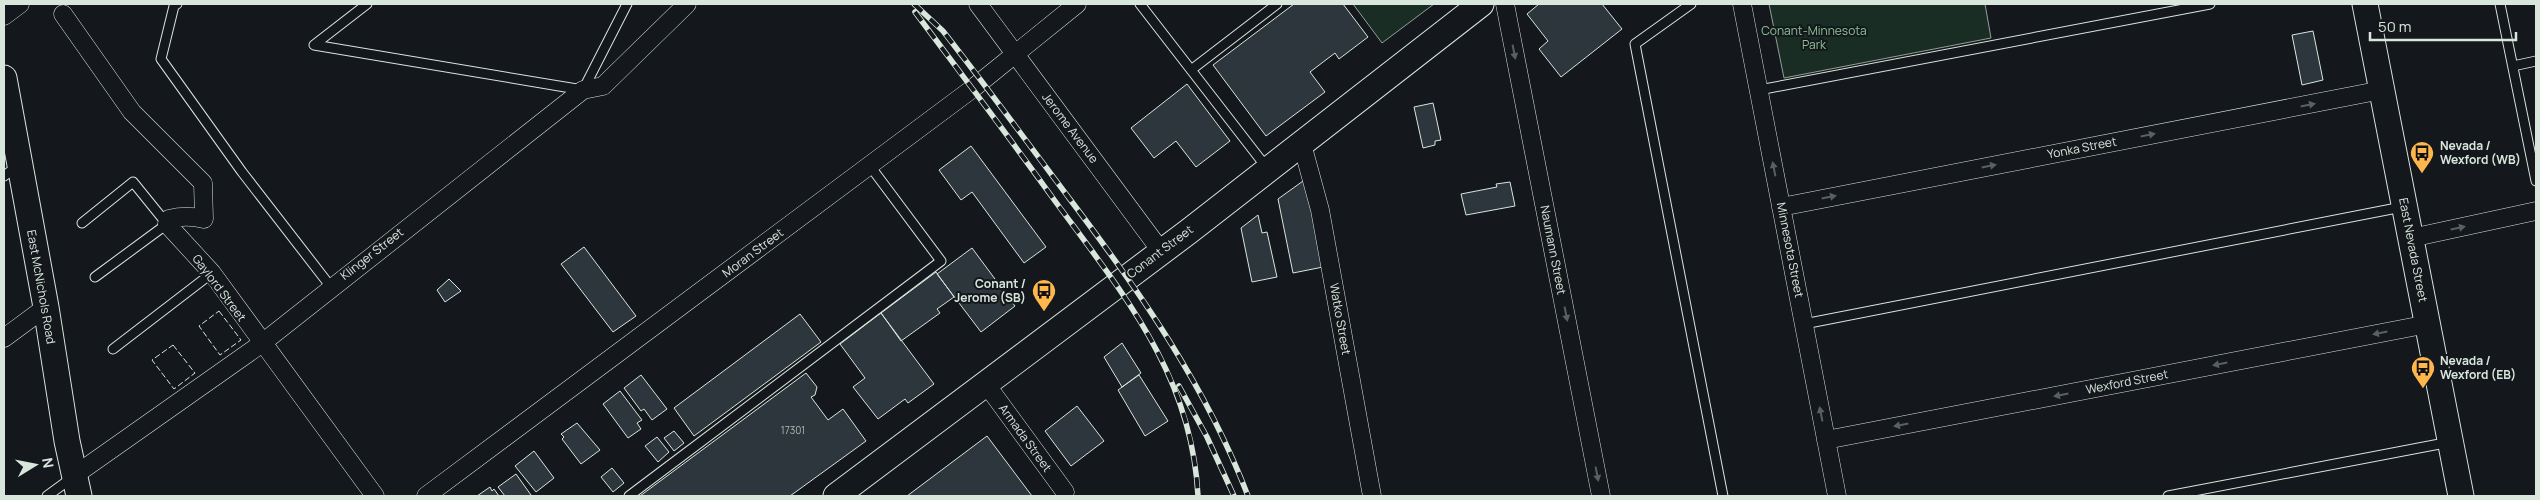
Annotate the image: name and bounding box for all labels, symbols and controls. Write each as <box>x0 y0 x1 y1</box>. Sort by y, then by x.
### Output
scale bar <box>2370 10 2516 42</box>
text: 50 m <box>2378 16 2412 37</box>
park label: Conant-Minnesota Park <box>1761 22 1867 53</box>
one-way arrow <box>1510 44 1518 59</box>
street label: Jerome Avenue <box>1038 89 1103 167</box>
one-way arrow <box>2300 100 2316 108</box>
one-way arrow <box>2141 131 2157 139</box>
street label: Yonka Street <box>2046 132 2118 163</box>
place label: Nevada / Wexford (WB) <box>2440 137 2521 168</box>
bus stop icon: Nevada / Wexford (WB) <box>2409 140 2435 174</box>
one-way arrow <box>1770 161 1778 176</box>
one-way arrow <box>1981 162 1997 170</box>
one-way arrow <box>1822 193 1838 201</box>
street label: East Nevada Street <box>2395 196 2432 304</box>
street label: Minnesota Street <box>1773 201 1808 299</box>
street label: Naumann Street <box>1536 204 1571 296</box>
street label: Conant Street <box>1123 221 1197 282</box>
street label: Klinger Street <box>337 223 407 284</box>
street label: Moran Street <box>719 224 787 281</box>
one-way arrow <box>2451 224 2466 232</box>
street label: East McNichols Road <box>23 229 60 345</box>
street label: Gaylord Street <box>189 251 250 325</box>
place label: Conant / Jerome (SB) <box>954 275 1026 306</box>
bus stop icon: Conant / Jerome (SB) <box>1031 278 1057 312</box>
street label: Watko Street <box>1326 282 1355 356</box>
one-way arrow <box>1562 306 1570 322</box>
one-way arrow <box>2372 329 2388 337</box>
place label: Nevada / Wexford (EB) <box>2440 352 2516 383</box>
bus stop icon: Nevada / Wexford (EB) <box>2410 355 2436 389</box>
one-way arrow <box>2213 360 2228 368</box>
street label: Wexford Street <box>2084 365 2170 398</box>
one-way arrow <box>2052 391 2068 399</box>
street label: Armada Street <box>995 400 1056 475</box>
one-way arrow <box>1817 406 1825 422</box>
one-way arrow <box>1893 422 1909 430</box>
house number: 17301 <box>781 423 805 437</box>
north arrow <box>10 440 60 490</box>
text: N <box>38 456 59 469</box>
one-way arrow <box>1593 466 1601 481</box>

